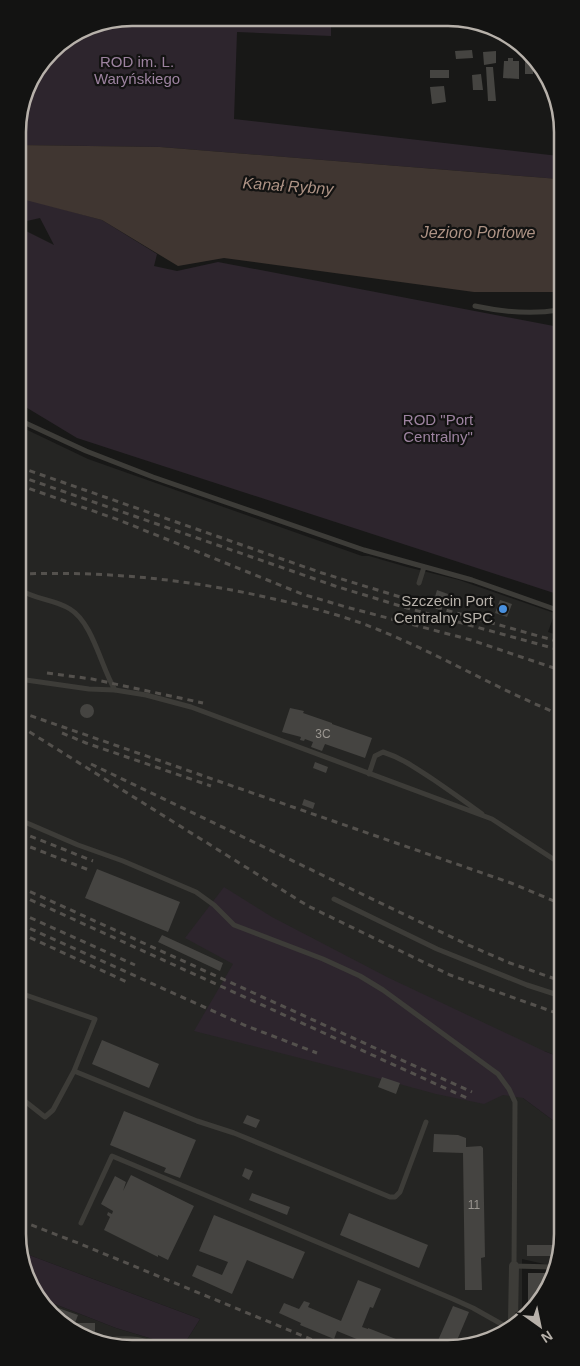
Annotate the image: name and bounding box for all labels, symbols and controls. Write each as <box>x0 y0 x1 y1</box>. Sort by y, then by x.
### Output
park label: ROD im. L. Waryńskiego <box>94 53 180 87</box>
water label: Kanał Rybny <box>242 174 335 198</box>
water label: Jezioro Portowe <box>420 224 535 241</box>
park label: ROD "Port Centralny" <box>403 411 474 445</box>
place label: Szczecin Port Centralny SPC <box>394 592 494 626</box>
marker: Szczecin Port Centralny SPC <box>497 603 509 615</box>
house number: 3C <box>315 727 331 741</box>
house number: 11 <box>468 1198 481 1212</box>
north arrow <box>515 1301 565 1351</box>
text: N <box>538 1327 556 1346</box>

